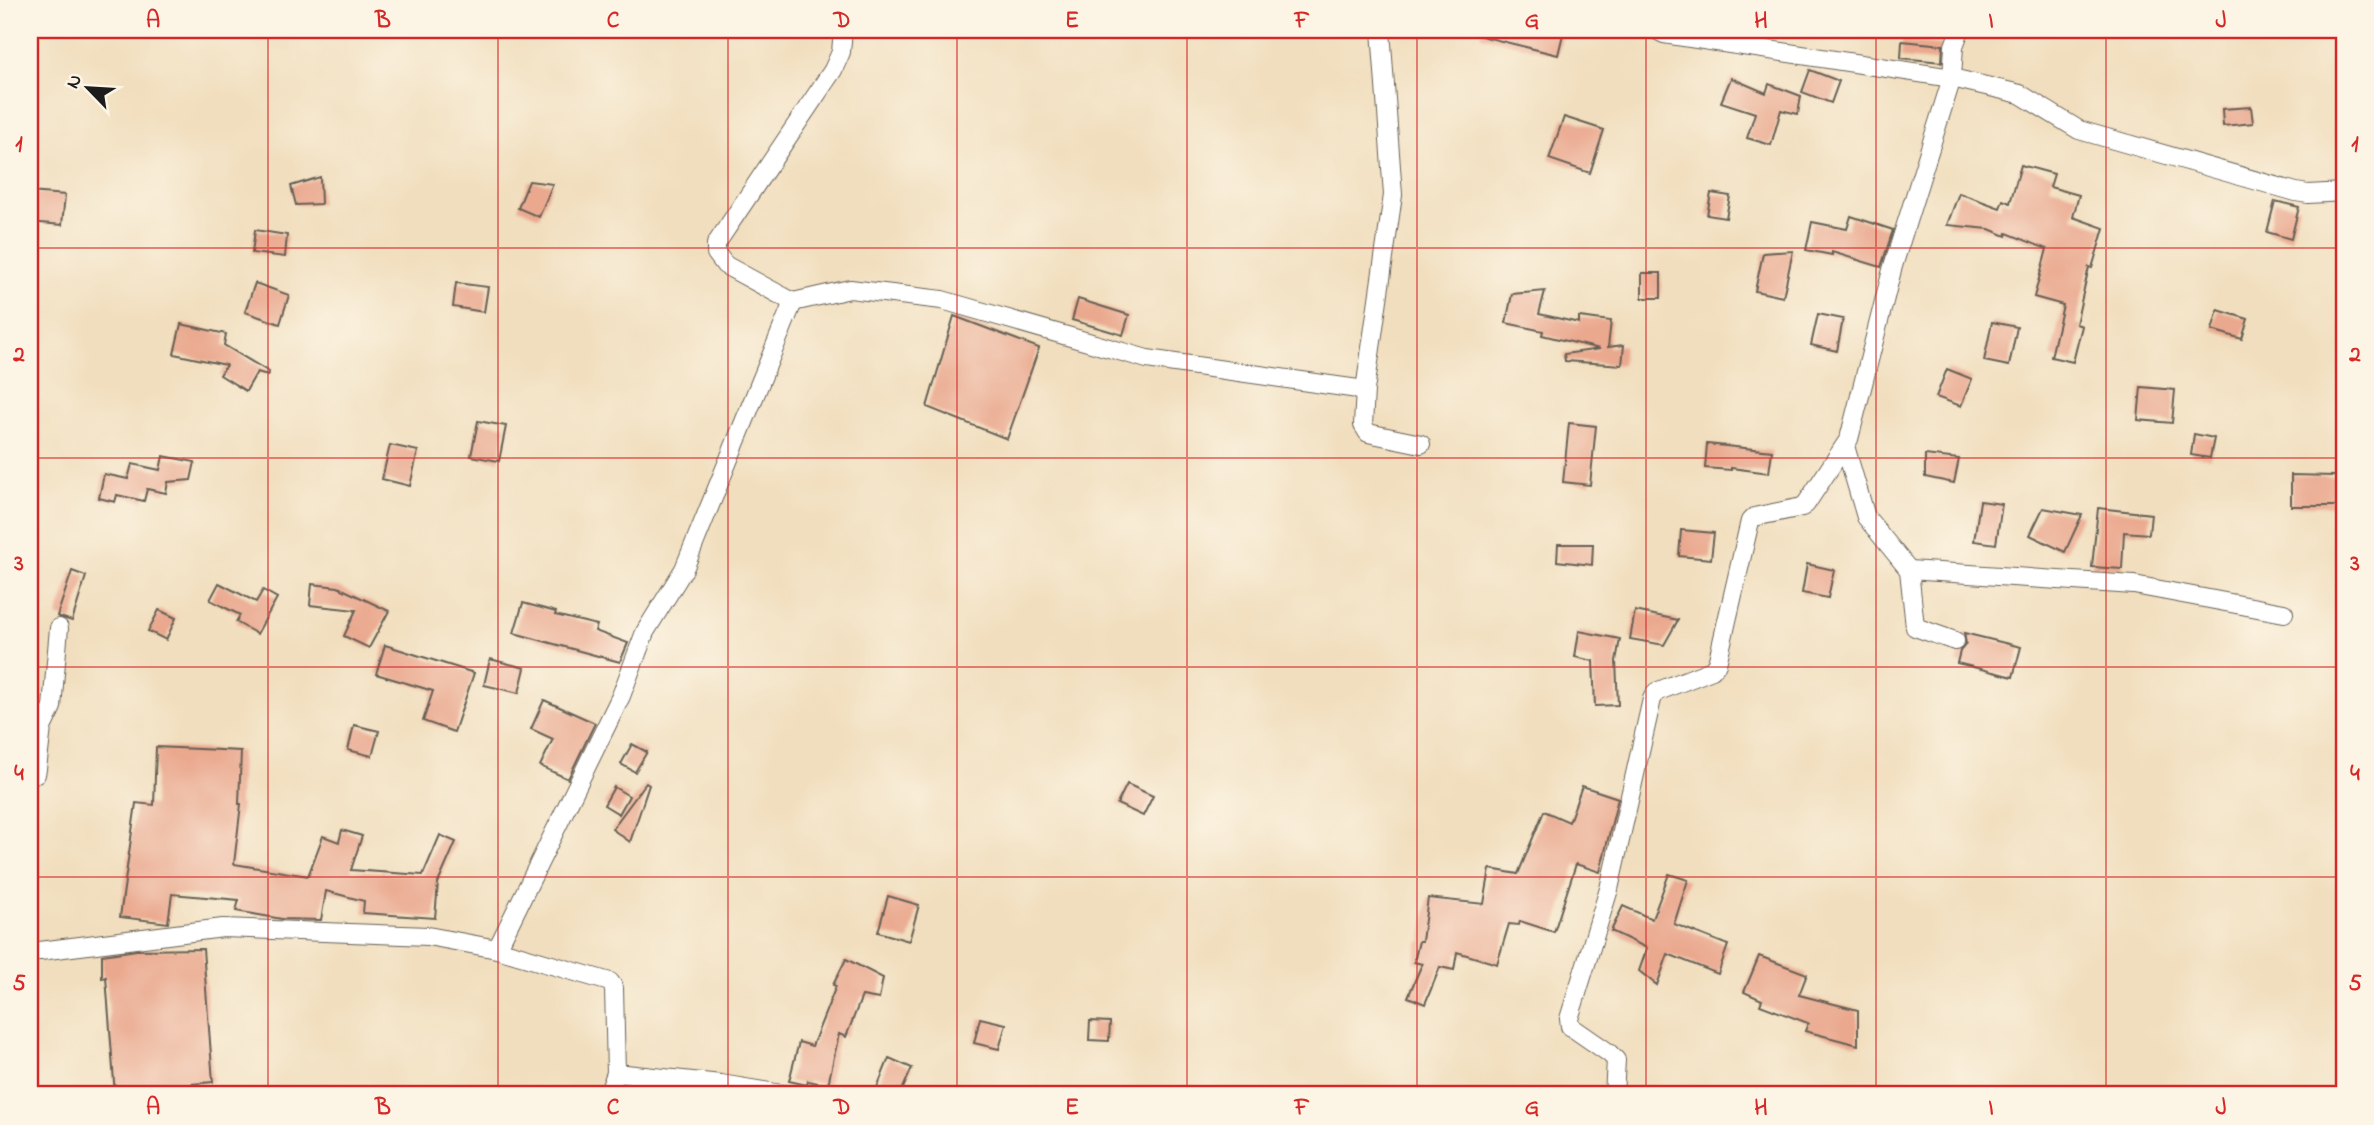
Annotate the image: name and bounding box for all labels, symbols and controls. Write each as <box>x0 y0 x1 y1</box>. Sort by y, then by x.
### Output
text: A <box>146 5 160 38</box>
text: B <box>374 5 391 38</box>
text: C <box>607 5 620 38</box>
text: D <box>833 5 850 38</box>
text: E <box>1065 5 1079 38</box>
text: F <box>1294 5 1310 38</box>
text: G <box>1525 5 1539 38</box>
text: H <box>1754 5 1768 38</box>
text: I <box>1988 5 1994 38</box>
text: J <box>2215 5 2227 38</box>
north arrow <box>52 52 122 122</box>
text: N <box>60 70 90 93</box>
text: 1 <box>15 129 23 162</box>
text: 1 <box>2351 129 2359 162</box>
text: 2 <box>12 339 25 372</box>
text: 2 <box>2348 339 2361 372</box>
text: 3 <box>13 548 24 581</box>
text: 3 <box>2349 548 2360 581</box>
text: 4 <box>14 758 24 791</box>
text: 4 <box>2350 758 2360 791</box>
text: 5 <box>12 968 26 1001</box>
text: 5 <box>2348 968 2362 1001</box>
text: A <box>146 1092 160 1125</box>
text: B <box>374 1092 391 1125</box>
text: C <box>607 1092 620 1125</box>
text: D <box>833 1092 850 1125</box>
text: E <box>1065 1092 1079 1125</box>
text: F <box>1294 1092 1310 1125</box>
text: G <box>1525 1092 1539 1125</box>
text: H <box>1754 1092 1768 1125</box>
text: I <box>1988 1092 1994 1125</box>
text: J <box>2215 1092 2227 1125</box>

